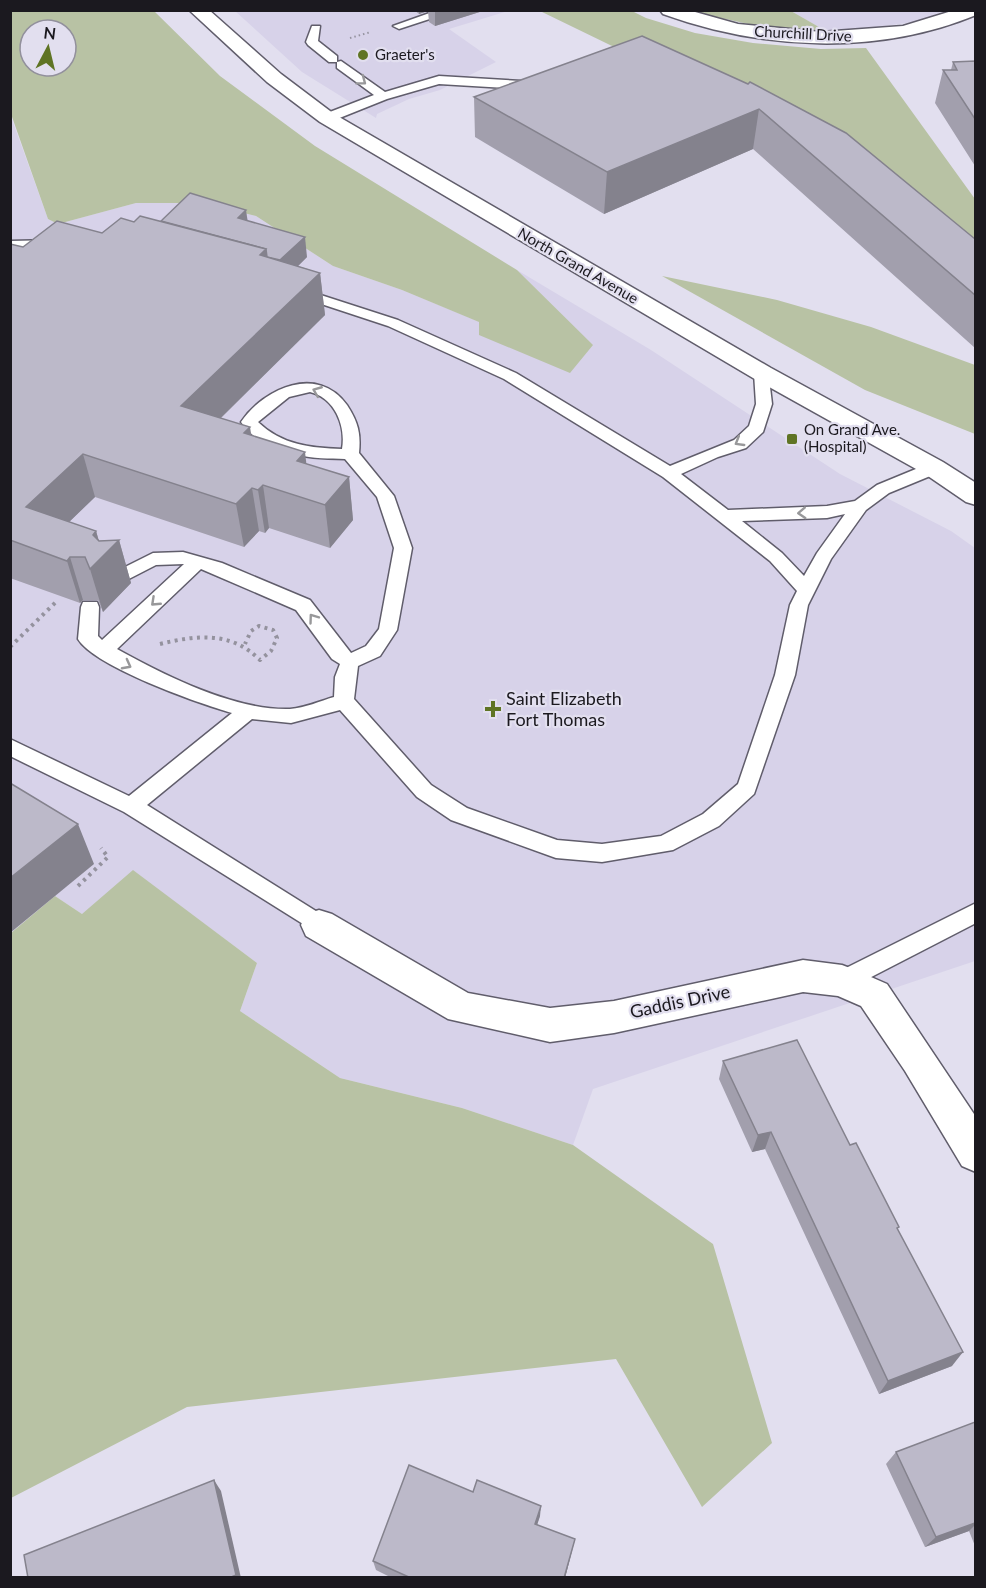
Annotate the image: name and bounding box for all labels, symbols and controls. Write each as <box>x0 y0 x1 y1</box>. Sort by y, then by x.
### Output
north arrow <box>18 18 78 78</box>
street label: Churchill Drive <box>754 21 852 45</box>
text: N <box>43 22 57 43</box>
place label: Graeter's <box>375 45 435 63</box>
marker: Graeter's <box>356 48 370 62</box>
one-way arrow <box>355 73 366 84</box>
street label: North Grand Avenue <box>515 223 642 307</box>
one-way arrow <box>313 386 324 398</box>
place label: On Grand Ave. (Hospital) <box>804 420 900 455</box>
marker: On Grand Ave. (Hospital) <box>785 432 799 446</box>
one-way arrow <box>735 435 745 446</box>
one-way arrow <box>797 507 806 520</box>
one-way arrow <box>152 595 162 606</box>
one-way arrow <box>309 613 320 624</box>
one-way arrow <box>121 658 132 669</box>
place label: Saint Elizabeth Fort Thomas <box>506 687 622 730</box>
marker: Saint Elizabeth Fort Thomas <box>484 700 502 718</box>
street label: Gaddis Drive <box>628 980 732 1022</box>

